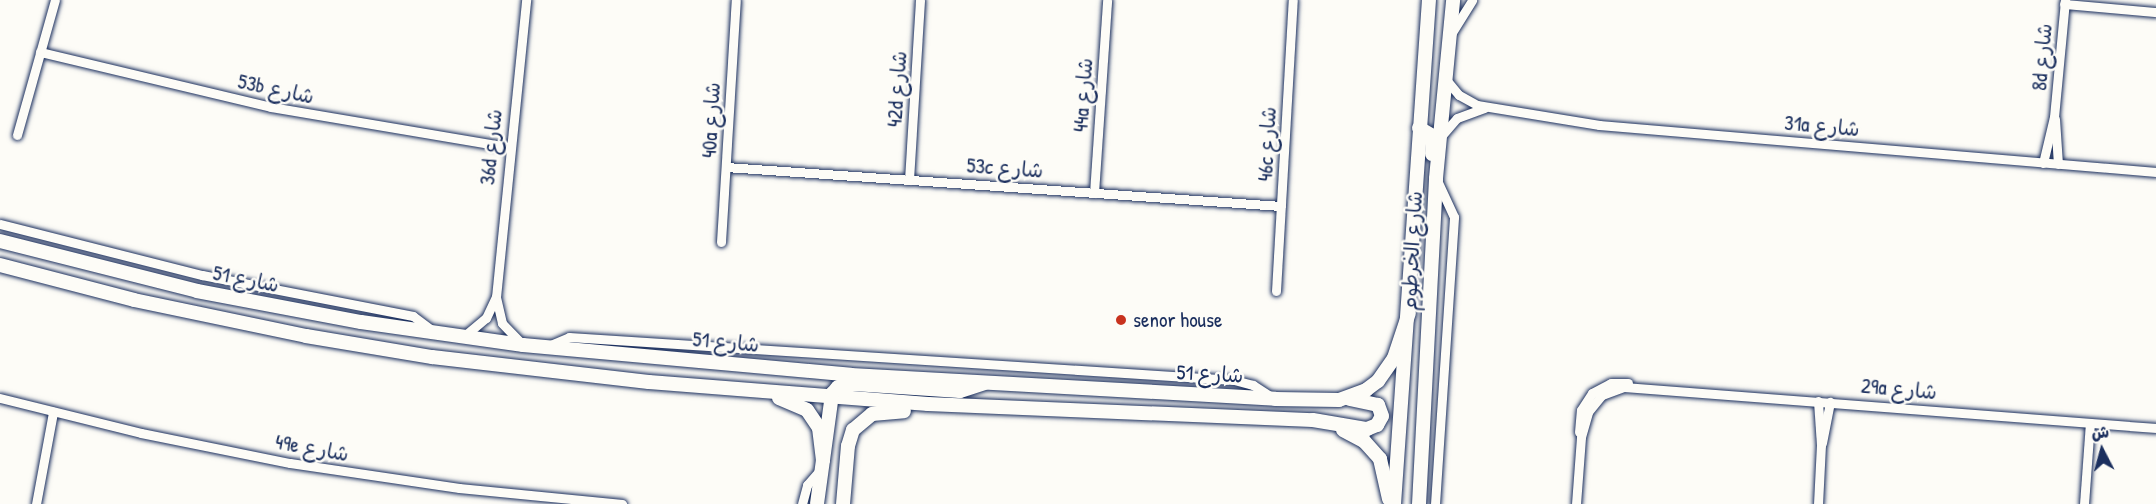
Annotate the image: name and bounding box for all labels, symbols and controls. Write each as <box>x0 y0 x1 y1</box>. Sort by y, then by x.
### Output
street label: 8d شارع <box>2027 22 2057 92</box>
street label: 42d شارع <box>882 50 912 128</box>
street label: 44a شارع <box>1068 57 1098 133</box>
street label: 53b شارع <box>236 69 316 109</box>
street label: 40a شارع <box>696 81 726 159</box>
street label: 46c شارع <box>1252 106 1282 182</box>
street label: 36d شارع <box>474 108 508 186</box>
street label: 31a شارع <box>1783 110 1861 142</box>
street label: 53c شارع <box>966 153 1044 183</box>
street label: شارع الخرطوم <box>1396 190 1428 312</box>
street label: شارع 51 <box>211 260 281 298</box>
place label: senor house <box>1133 307 1222 333</box>
marker: senor house <box>1114 313 1128 327</box>
street label: شارع 51 <box>692 327 760 357</box>
street label: شارع 51 <box>1176 360 1244 388</box>
street label: 29a شارع <box>1860 373 1938 405</box>
north arrow <box>2072 420 2132 480</box>
text: ش <box>2090 420 2110 444</box>
street label: 49e شارع <box>273 429 351 467</box>

